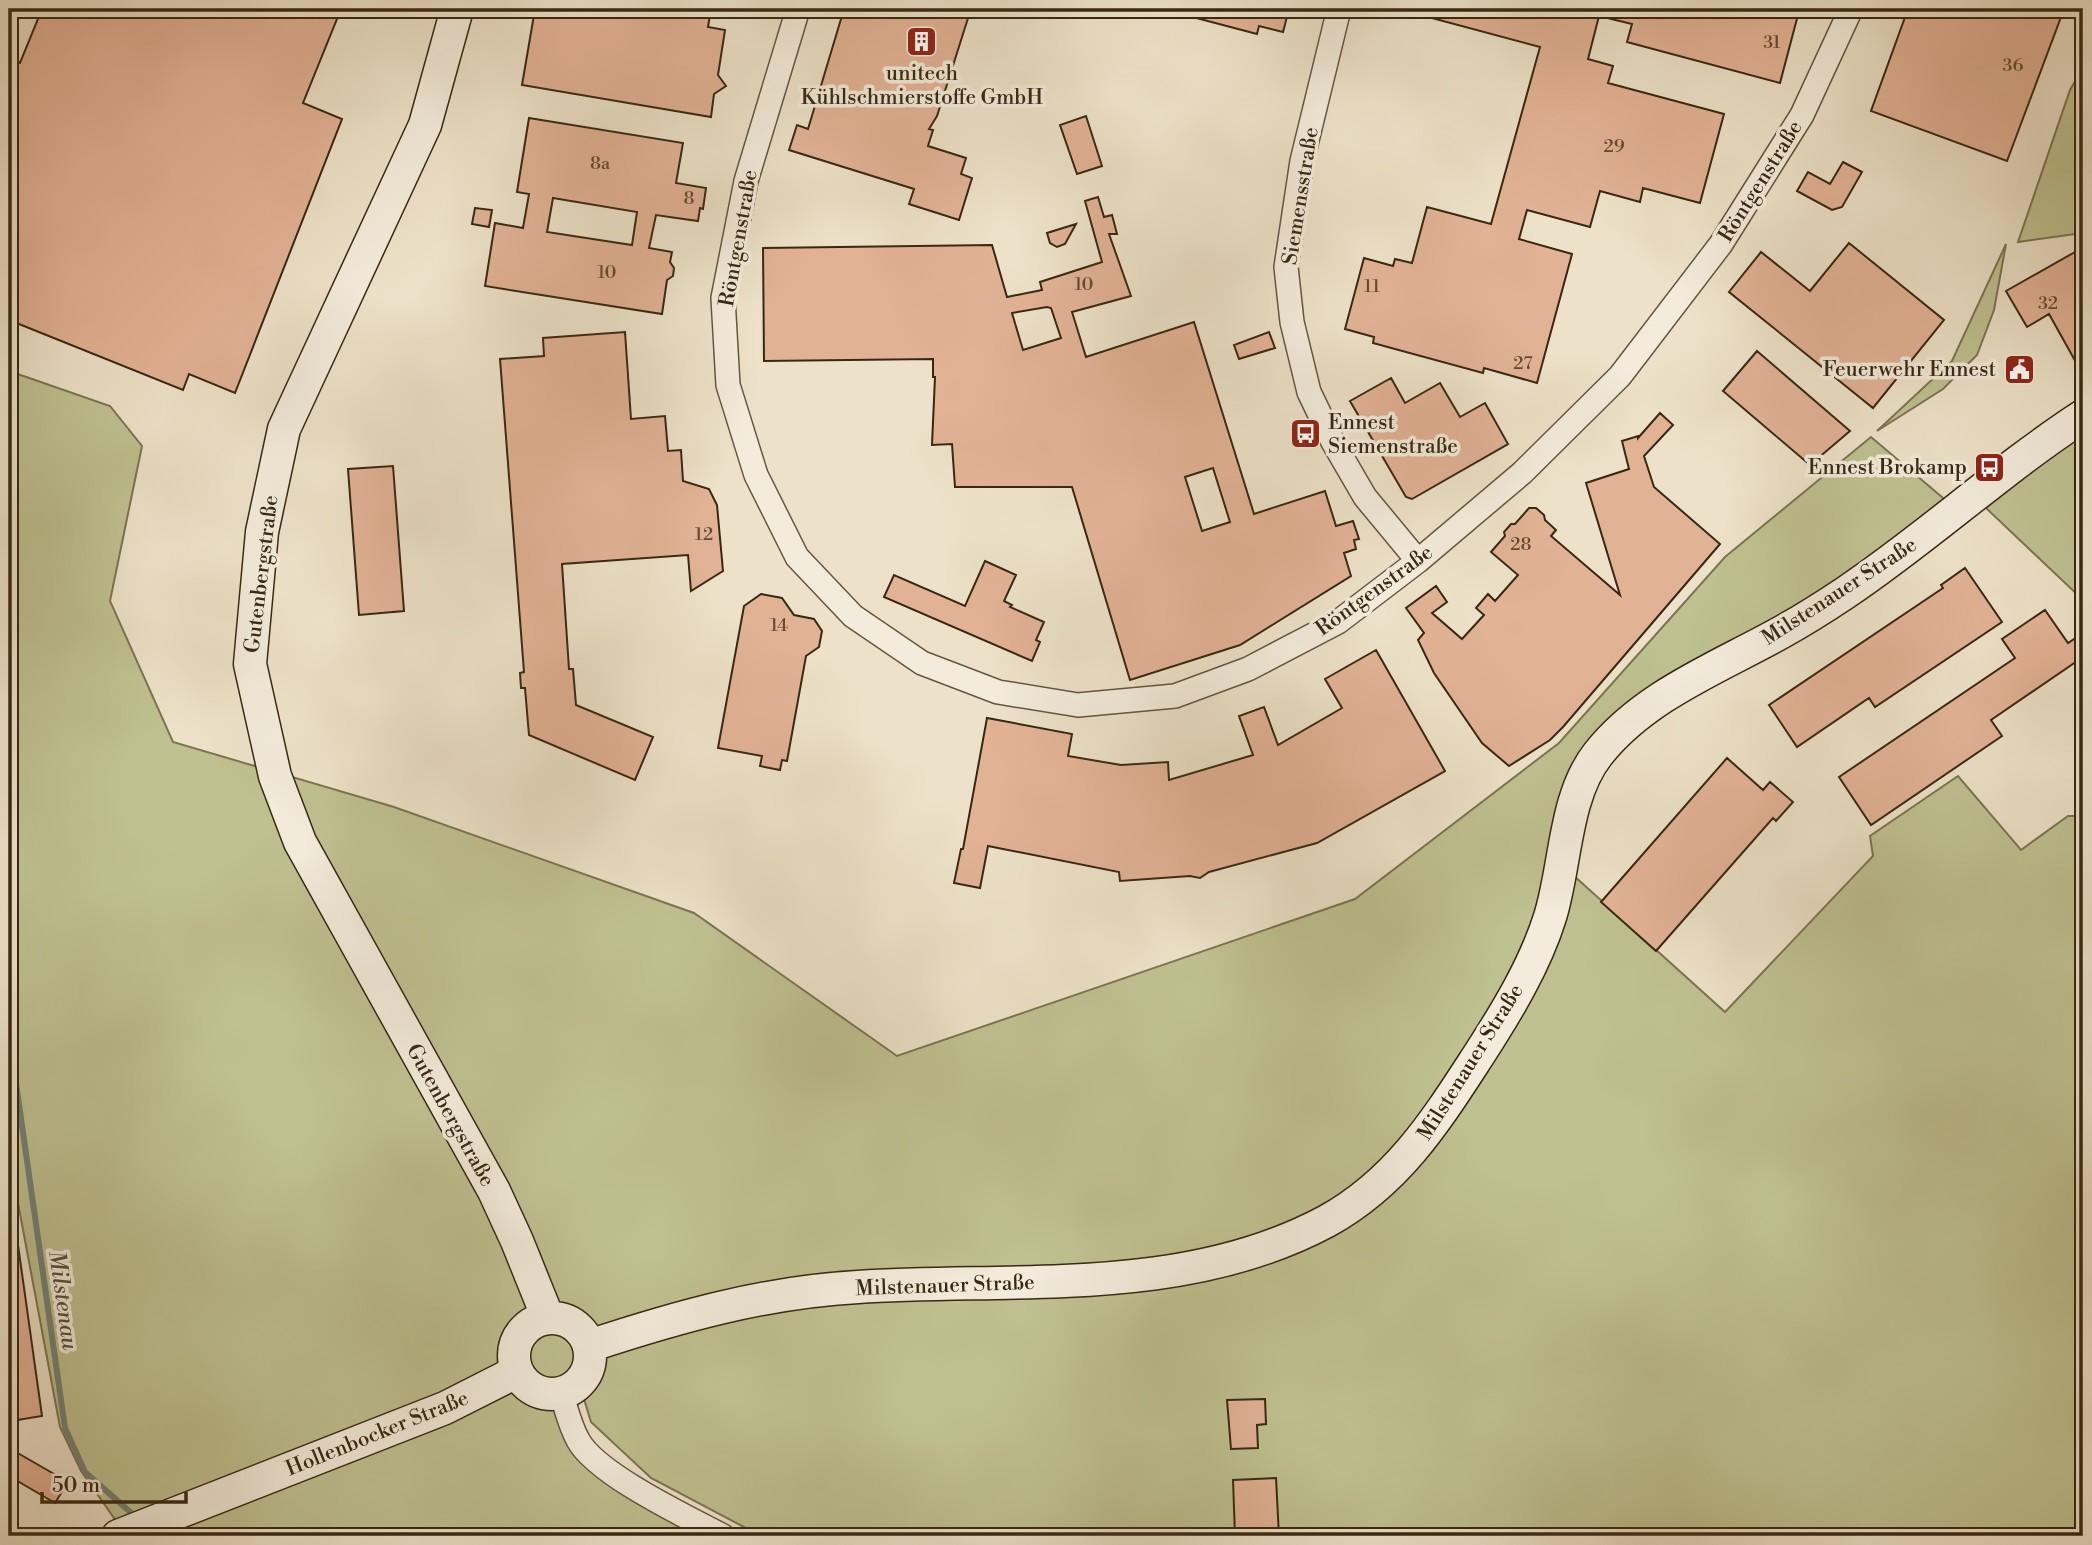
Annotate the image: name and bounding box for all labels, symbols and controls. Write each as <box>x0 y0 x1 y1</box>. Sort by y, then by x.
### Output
building icon: unitech Kühlschmierstoffe GmbH <box>905 24 939 58</box>
house number: 31 <box>1763 31 1781 54</box>
house number: 36 <box>2003 54 2024 77</box>
place label: unitech Kühlschmierstoffe GmbH <box>801 61 1043 111</box>
street label: Röntgenstraße <box>1713 116 1809 247</box>
street label: Siemensstraße <box>1277 125 1325 267</box>
house number: 29 <box>1603 135 1625 158</box>
house number: 8a <box>590 152 611 175</box>
street label: Röntgenstraße <box>714 168 764 309</box>
house number: 8 <box>683 187 695 210</box>
house number: 10 <box>597 261 617 284</box>
house number: 10 <box>1074 273 1094 296</box>
house number: 11 <box>1364 275 1380 298</box>
house number: 32 <box>2038 292 2058 315</box>
house number: 27 <box>1513 352 1533 375</box>
public building icon: Feuerwehr Ennest <box>2002 352 2036 386</box>
place label: Feuerwehr Ennest <box>1823 357 1997 383</box>
place label: Ennest Siemenstraße <box>1328 410 1458 460</box>
bus stop icon: Ennest Siemenstraße <box>1288 417 1322 451</box>
bus stop icon: Ennest Brokamp <box>1973 450 2007 484</box>
place label: Ennest Brokamp <box>1808 455 1967 481</box>
street label: Gutenbergstraße <box>239 494 285 655</box>
house number: 12 <box>695 523 713 546</box>
street label: Milstenauer Straße <box>1757 532 1922 652</box>
house number: 28 <box>1510 533 1532 556</box>
street label: Röntgenstraße <box>1311 540 1438 642</box>
house number: 14 <box>770 614 788 637</box>
street label: Milstenauer Straße <box>1412 980 1529 1146</box>
street label: Gutenbergstraße <box>400 1040 500 1191</box>
water label: Milstenau <box>42 1248 84 1352</box>
street label: Milstenauer Straße <box>855 1270 1035 1302</box>
street label: Hollenbocker Straße <box>282 1385 473 1482</box>
scale bar <box>42 1461 186 1505</box>
text: 50 m <box>52 1473 100 1499</box>

